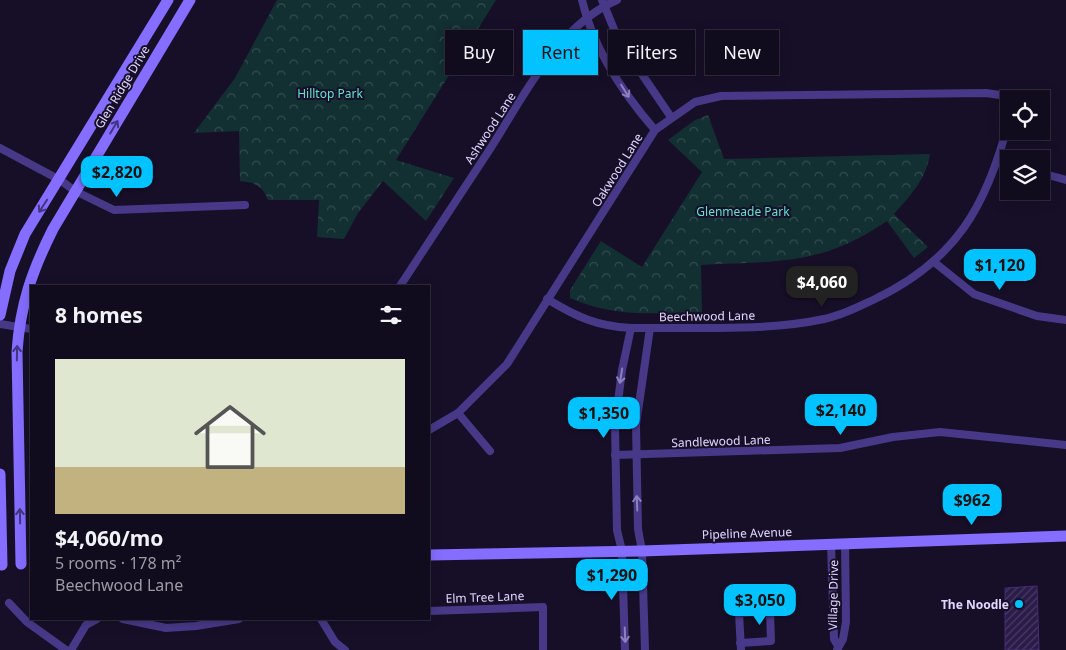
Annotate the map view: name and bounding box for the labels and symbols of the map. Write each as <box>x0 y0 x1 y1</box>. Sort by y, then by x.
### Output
street label: Glen Ridge Drive <box>90 42 154 132</box>
one-way arrow <box>621 83 631 97</box>
park label: Hilltop Park <box>297 85 363 102</box>
street label: Ashwood Lane <box>460 89 520 167</box>
one-way arrow <box>109 120 119 134</box>
street label: Oakwood Lane <box>587 130 647 210</box>
pin: $2,820 <box>76 156 158 198</box>
one-way arrow <box>38 199 48 213</box>
park label: Glenmeade Park <box>696 203 790 220</box>
pin: $1,120 <box>959 248 1041 291</box>
pin: $4,060 <box>781 266 863 308</box>
street label: Beechwood Lane <box>659 307 755 325</box>
one-way arrow <box>12 346 22 362</box>
one-way arrow <box>616 368 626 384</box>
pin: $2,140 <box>800 394 882 436</box>
pin: $1,350 <box>563 396 645 439</box>
street label: Sandlewood Lane <box>671 431 771 451</box>
pin: $962 <box>942 484 1002 526</box>
one-way arrow <box>632 495 642 511</box>
one-way arrow <box>15 508 25 524</box>
street label: Pipeline Avenue <box>702 523 793 543</box>
pin: $1,290 <box>571 558 653 601</box>
street label: Village Drive <box>824 560 842 630</box>
pin: $3,050 <box>719 584 801 626</box>
street label: Elm Tree Lane <box>445 587 525 607</box>
place label: The Noodle <box>941 596 1009 613</box>
marker: The Noodle <box>1013 598 1025 610</box>
one-way arrow <box>620 627 629 643</box>

